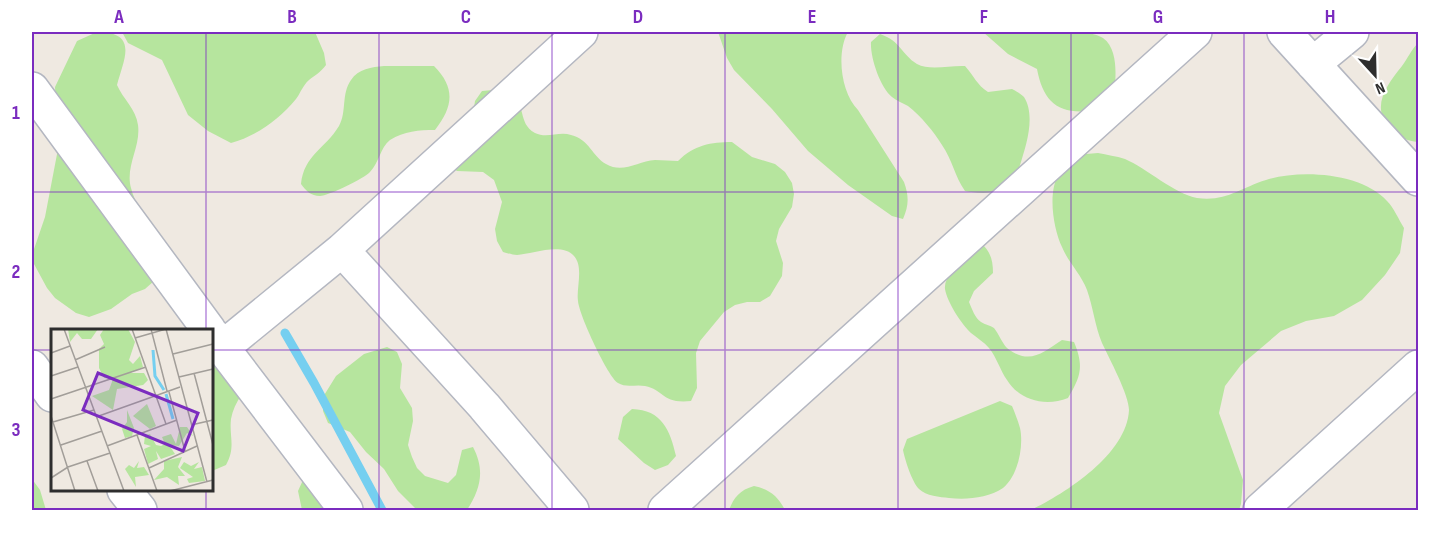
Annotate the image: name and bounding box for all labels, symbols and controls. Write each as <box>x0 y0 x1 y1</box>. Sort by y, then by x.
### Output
text: A <box>113 5 124 29</box>
text: B <box>287 5 297 29</box>
text: C <box>461 5 471 29</box>
text: D <box>633 5 643 29</box>
text: E <box>808 5 816 29</box>
text: F <box>980 5 988 29</box>
text: G <box>1153 5 1163 29</box>
text: H <box>1325 5 1335 29</box>
north arrow <box>1345 45 1405 105</box>
text: N <box>1373 77 1388 98</box>
text: 1 <box>12 101 20 125</box>
text: 2 <box>12 260 20 284</box>
inset map <box>51 329 213 491</box>
text: 3 <box>12 418 21 442</box>

